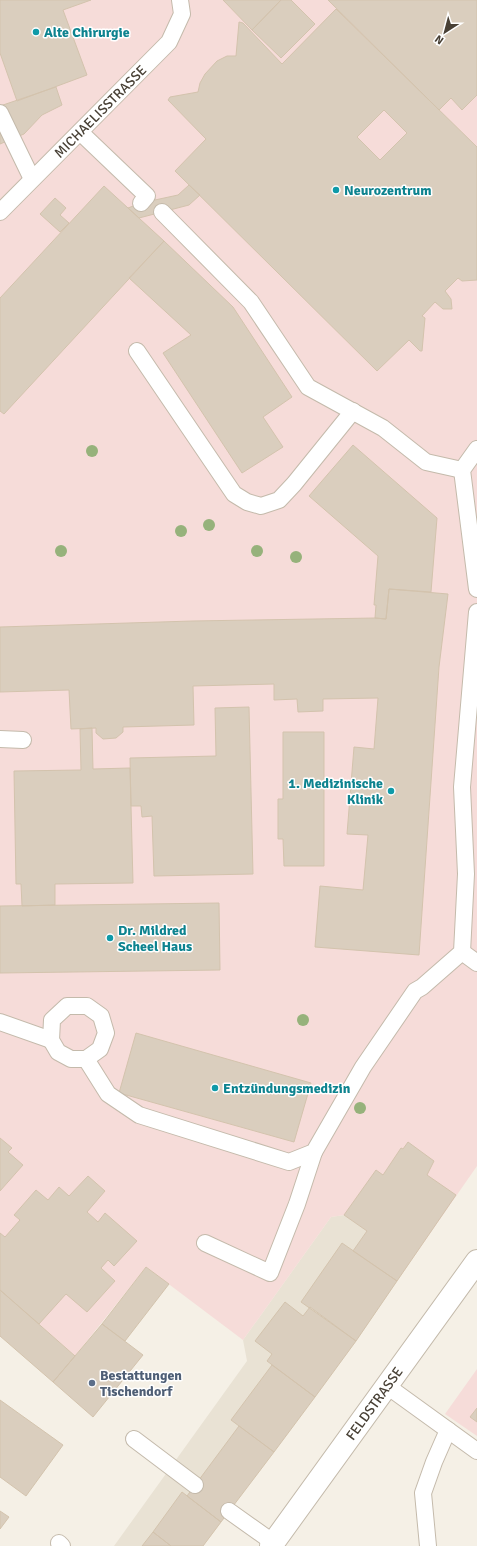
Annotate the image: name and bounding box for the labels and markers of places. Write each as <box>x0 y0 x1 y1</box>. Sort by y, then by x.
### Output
place label: Alte Chirurgie <box>44 24 130 41</box>
marker: Alte Chirurgie <box>31 27 41 37</box>
place label: Neurozentrum <box>344 182 432 199</box>
marker: Neurozentrum <box>331 185 341 195</box>
place label: 1. Medizinische Klinik <box>288 775 384 808</box>
marker: 1. Medizinische Klinik <box>386 786 396 796</box>
place label: Dr. Mildred Scheel Haus <box>118 922 192 955</box>
marker: Dr. Mildred Scheel Haus <box>105 933 115 943</box>
place label: Entzündungsmedizin <box>223 1080 351 1097</box>
marker: Entzündungsmedizin <box>210 1083 220 1093</box>
place label: Bestattungen Tischendorf <box>100 1367 182 1400</box>
marker: Bestattungen Tischendorf <box>87 1378 97 1388</box>

